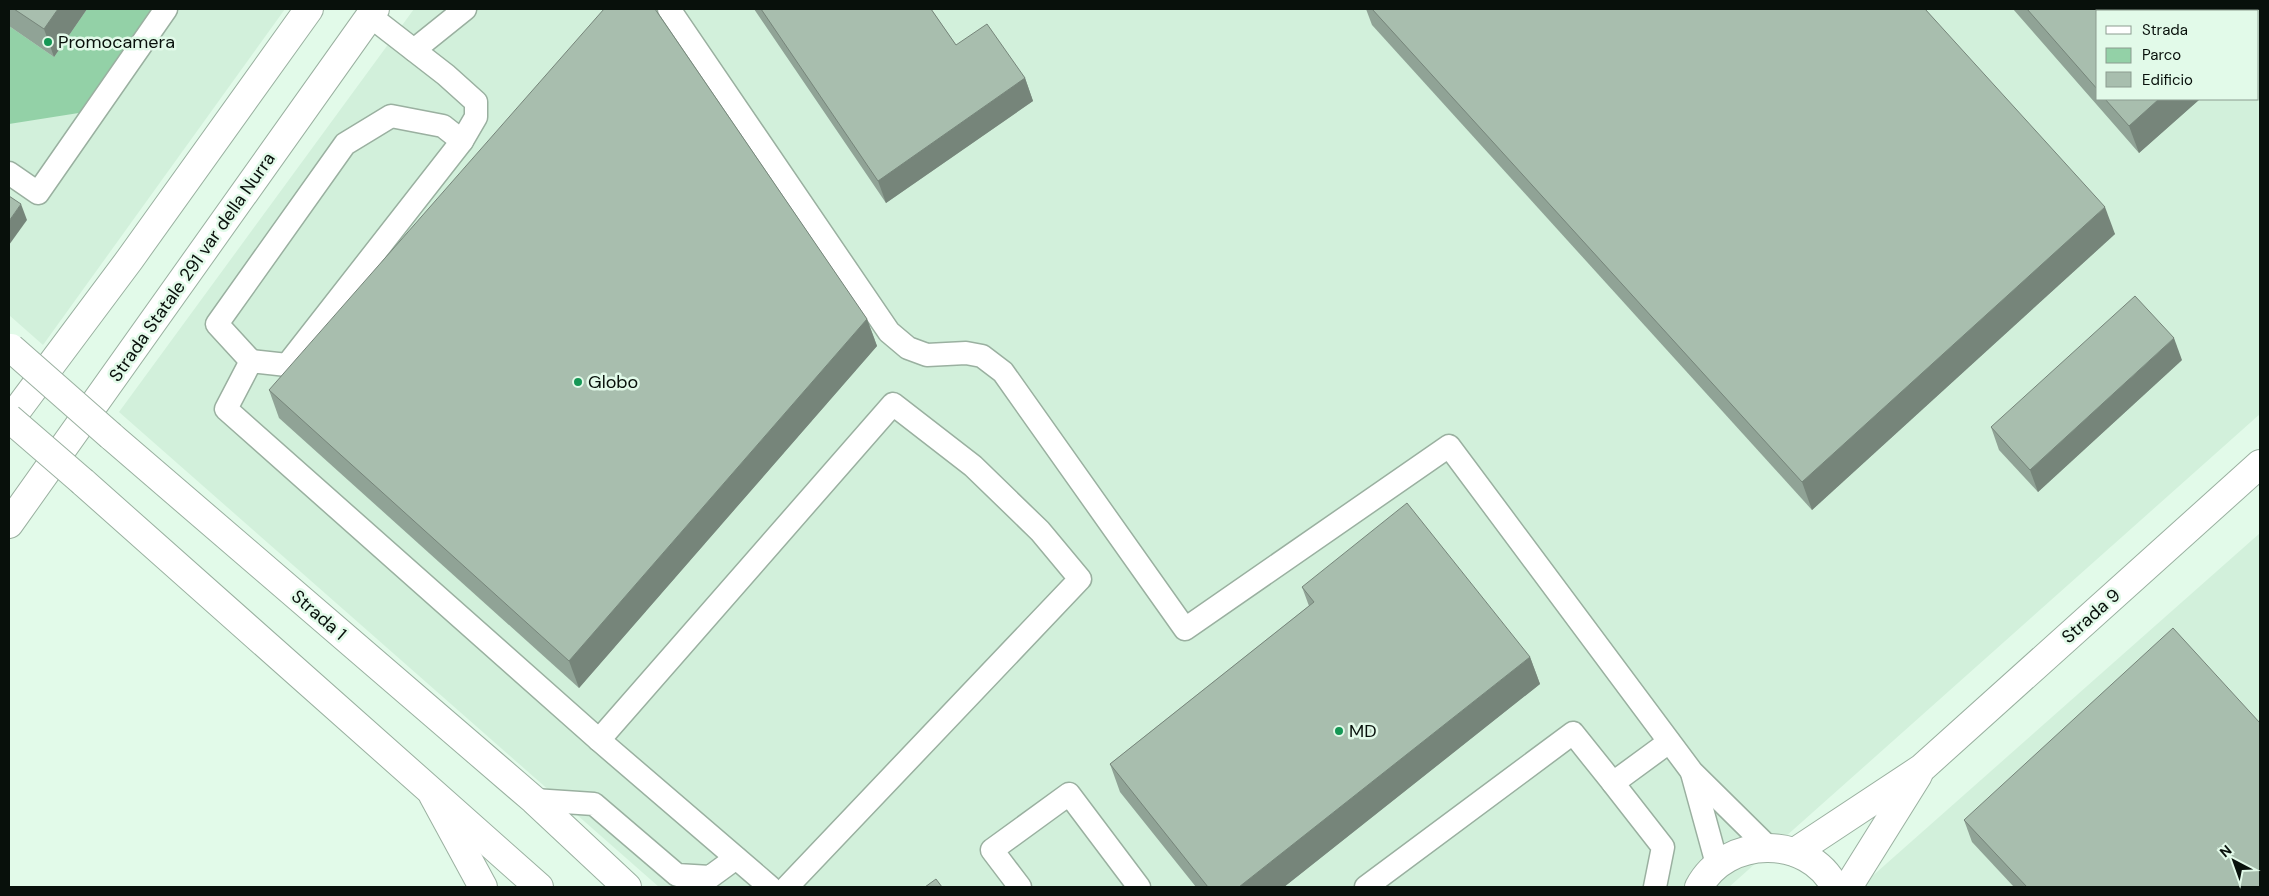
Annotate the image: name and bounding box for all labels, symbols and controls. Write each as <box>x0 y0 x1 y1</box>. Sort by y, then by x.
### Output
legend <box>2096 10 2259 100</box>
text: Strada <box>2142 20 2188 40</box>
place label: Promocamera <box>58 30 175 54</box>
marker: Promocamera <box>42 36 54 48</box>
text: Parco <box>2142 45 2181 65</box>
text: Edificio <box>2142 70 2193 90</box>
street label: Strada Statale 291 var della Nurra <box>103 148 281 386</box>
place label: Globo <box>588 370 638 394</box>
marker: Globo <box>572 376 584 388</box>
street label: Strada 9 <box>2057 583 2125 649</box>
street label: Strada 1 <box>286 584 352 646</box>
place label: MD <box>1349 719 1377 743</box>
marker: MD <box>1333 725 1345 737</box>
north arrow <box>2209 836 2259 886</box>
text: N <box>2216 841 2235 861</box>

